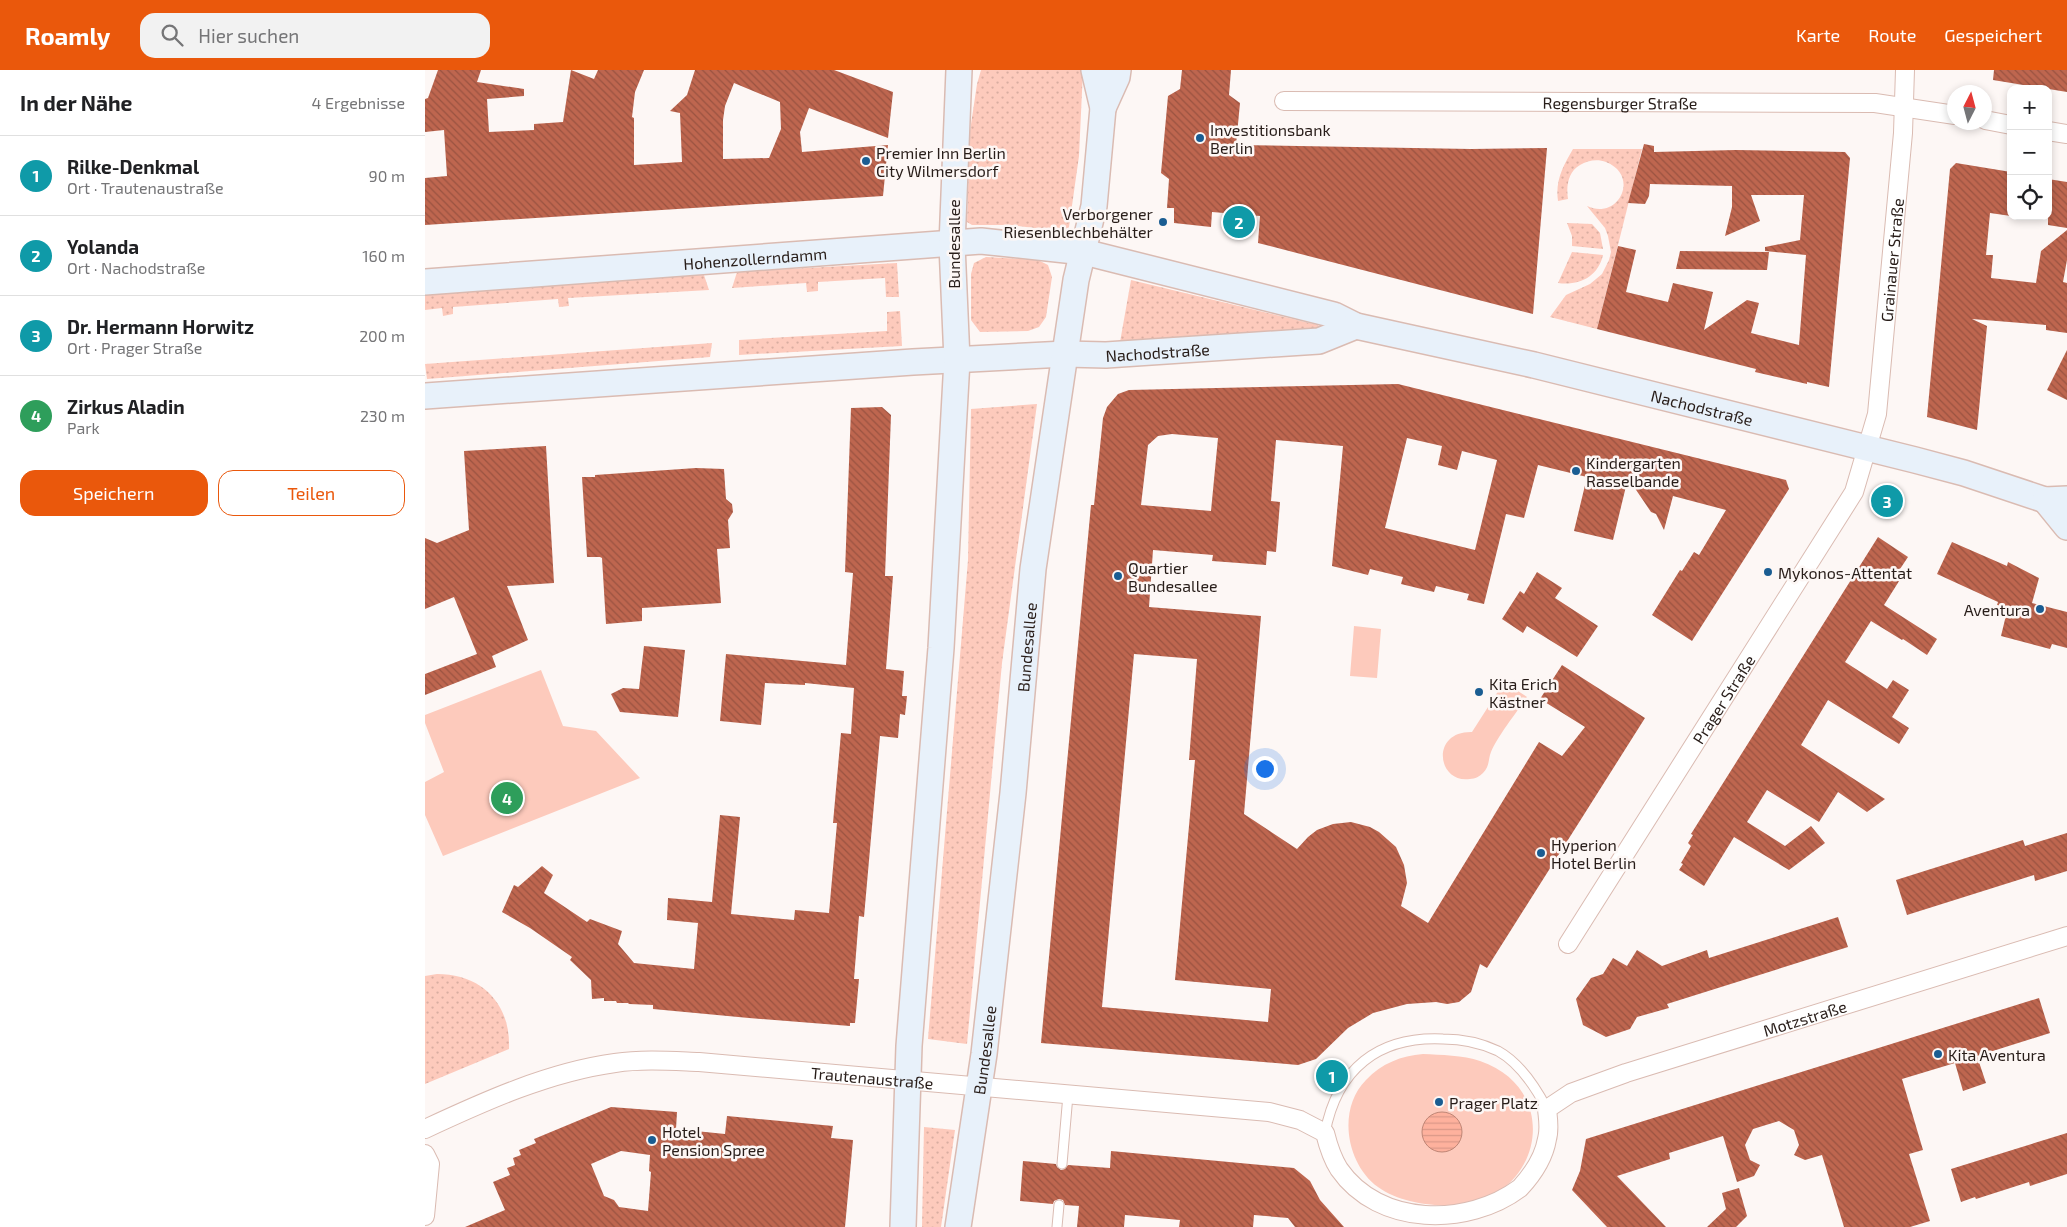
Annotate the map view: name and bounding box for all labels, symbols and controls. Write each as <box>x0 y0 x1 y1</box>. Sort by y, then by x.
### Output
search box <box>140 13 490 58</box>
text: Roamly <box>25 21 110 50</box>
icon: search <box>158 21 186 49</box>
text: Hier suchen <box>198 24 299 47</box>
text: Karte <box>1796 24 1840 46</box>
text: Route <box>1868 24 1916 46</box>
text: Gespeichert <box>1944 24 2042 46</box>
north arrow <box>1947 85 1992 130</box>
map controls <box>2007 85 2052 220</box>
button: + <box>2007 85 2052 130</box>
text: In der Nähe <box>20 90 132 115</box>
street label: Regensburger Straße <box>1543 92 1697 112</box>
text: 4 Ergebnisse <box>312 93 405 112</box>
place label: Investitionsbank Berlin <box>1210 120 1331 157</box>
button: − <box>2007 130 2052 175</box>
marker: Investitionsbank Berlin <box>1194 132 1206 144</box>
place label: Premier Inn Berlin City Wilmersdorf <box>876 143 1006 180</box>
text: Rilke-Denkmal <box>67 155 199 178</box>
marker: Premier Inn Berlin City Wilmersdorf <box>860 155 872 167</box>
text: 1 <box>33 166 39 185</box>
text: 90 m <box>369 166 405 185</box>
button: locate <box>2007 175 2052 220</box>
text: Ort · Trautenaustraße <box>67 178 224 197</box>
street label: Grainauer Straße <box>1876 197 1906 323</box>
street label: Bundesallee <box>944 199 963 289</box>
pin: 2 <box>1223 203 1255 241</box>
place label: Verborgener Riesenblechbehälter <box>1003 204 1154 241</box>
marker: Verborgener Riesenblechbehälter <box>1157 216 1169 228</box>
text: Yolanda <box>67 235 139 258</box>
street label: Hohenzollerndamm <box>683 243 828 272</box>
text: 2 <box>31 246 41 265</box>
text: 160 m <box>362 246 405 265</box>
text: Ort · Nachodstraße <box>67 258 205 277</box>
text: Dr. Hermann Horwitz <box>67 315 254 338</box>
text: 3 <box>31 326 41 345</box>
text: 200 m <box>359 326 405 345</box>
text: Ort · Prager Straße <box>67 338 202 357</box>
street label: Nachodstraße <box>1105 339 1210 365</box>
street label: Nachodstraße <box>1649 385 1755 429</box>
text: Zirkus Aladin <box>67 395 185 418</box>
text: 4 <box>31 406 41 425</box>
text: 230 m <box>360 406 405 425</box>
text: Park <box>67 418 100 437</box>
place label: Kindergarten Rasselbande <box>1586 453 1681 490</box>
marker: Kindergarten Rasselbande <box>1570 465 1582 477</box>
button: Speichern <box>20 470 208 516</box>
button: Teilen <box>218 470 405 516</box>
pin: 3 <box>1871 482 1903 520</box>
place label: Quartier Bundesallee <box>1128 558 1218 595</box>
place label: Mykonos-Attentat <box>1778 563 1912 582</box>
marker: Mykonos-Attentat <box>1762 566 1774 578</box>
marker: Quartier Bundesallee <box>1112 570 1124 582</box>
place label: Aventura <box>1964 600 2030 619</box>
street label: Bundesallee <box>1013 602 1039 693</box>
marker: Aventura <box>2034 603 2046 615</box>
street label: Prager Straße <box>1688 651 1758 747</box>
place label: Kita Erich Kästner <box>1489 674 1557 711</box>
marker: Kita Erich Kästner <box>1473 686 1485 698</box>
your location <box>1252 756 1278 782</box>
pin: 4 <box>491 779 523 817</box>
place label: Hyperion Hotel Berlin <box>1551 835 1636 872</box>
marker: Hyperion Hotel Berlin <box>1535 847 1547 859</box>
street label: Motzstraße <box>1761 996 1849 1039</box>
street label: Bundesallee <box>969 1004 999 1096</box>
place label: Kita Aventura <box>1948 1045 2046 1064</box>
marker: Kita Aventura <box>1932 1048 1944 1060</box>
pin: 1 <box>1316 1057 1348 1095</box>
street label: Trautenaustraße <box>810 1062 934 1092</box>
place label: Prager Platz <box>1449 1093 1538 1112</box>
marker: Prager Platz <box>1433 1096 1445 1108</box>
place label: Hotel Pension Spree <box>662 1122 765 1159</box>
marker: Hotel Pension Spree <box>646 1134 658 1146</box>

